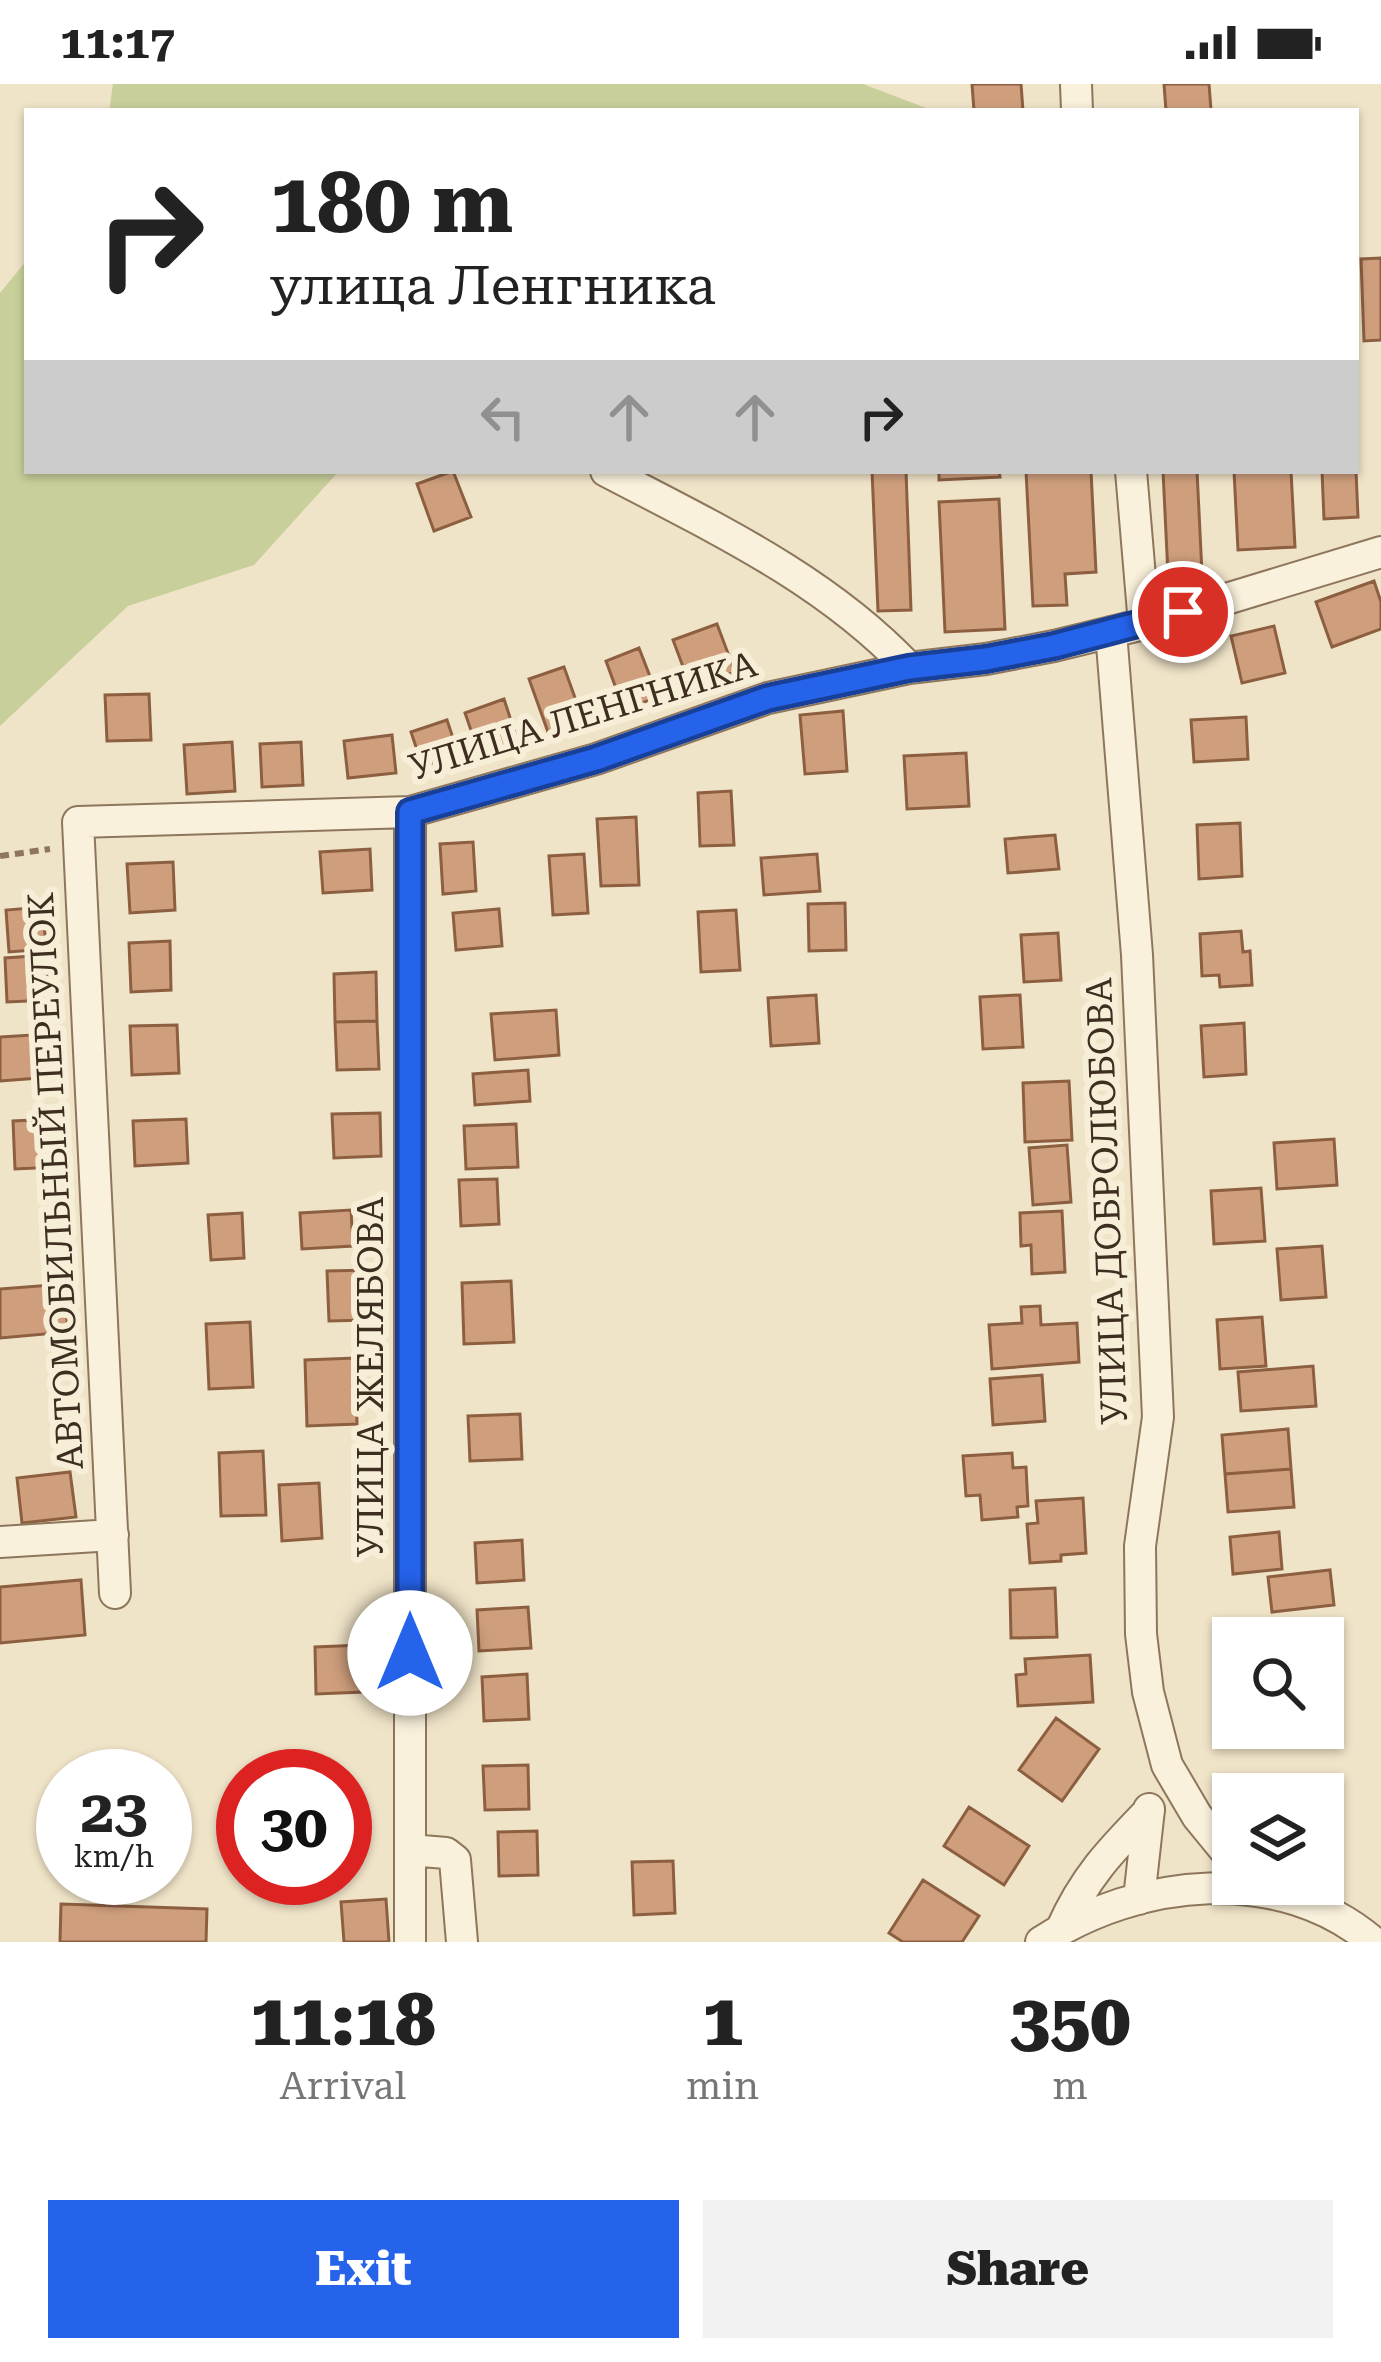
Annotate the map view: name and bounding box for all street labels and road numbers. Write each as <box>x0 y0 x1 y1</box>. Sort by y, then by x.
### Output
street label: УЛИЦА ЛЕНГНИКА <box>404 643 762 789</box>
street label: АВТОМОБИЛЬНЫЙ ПЕРЕУЛОК <box>20 891 92 1471</box>
street label: УЛИЦА ДОБРОЛЮБОВА <box>1078 977 1136 1425</box>
street label: УЛИЦА ЖЕЛЯБОВА <box>350 1196 392 1558</box>

